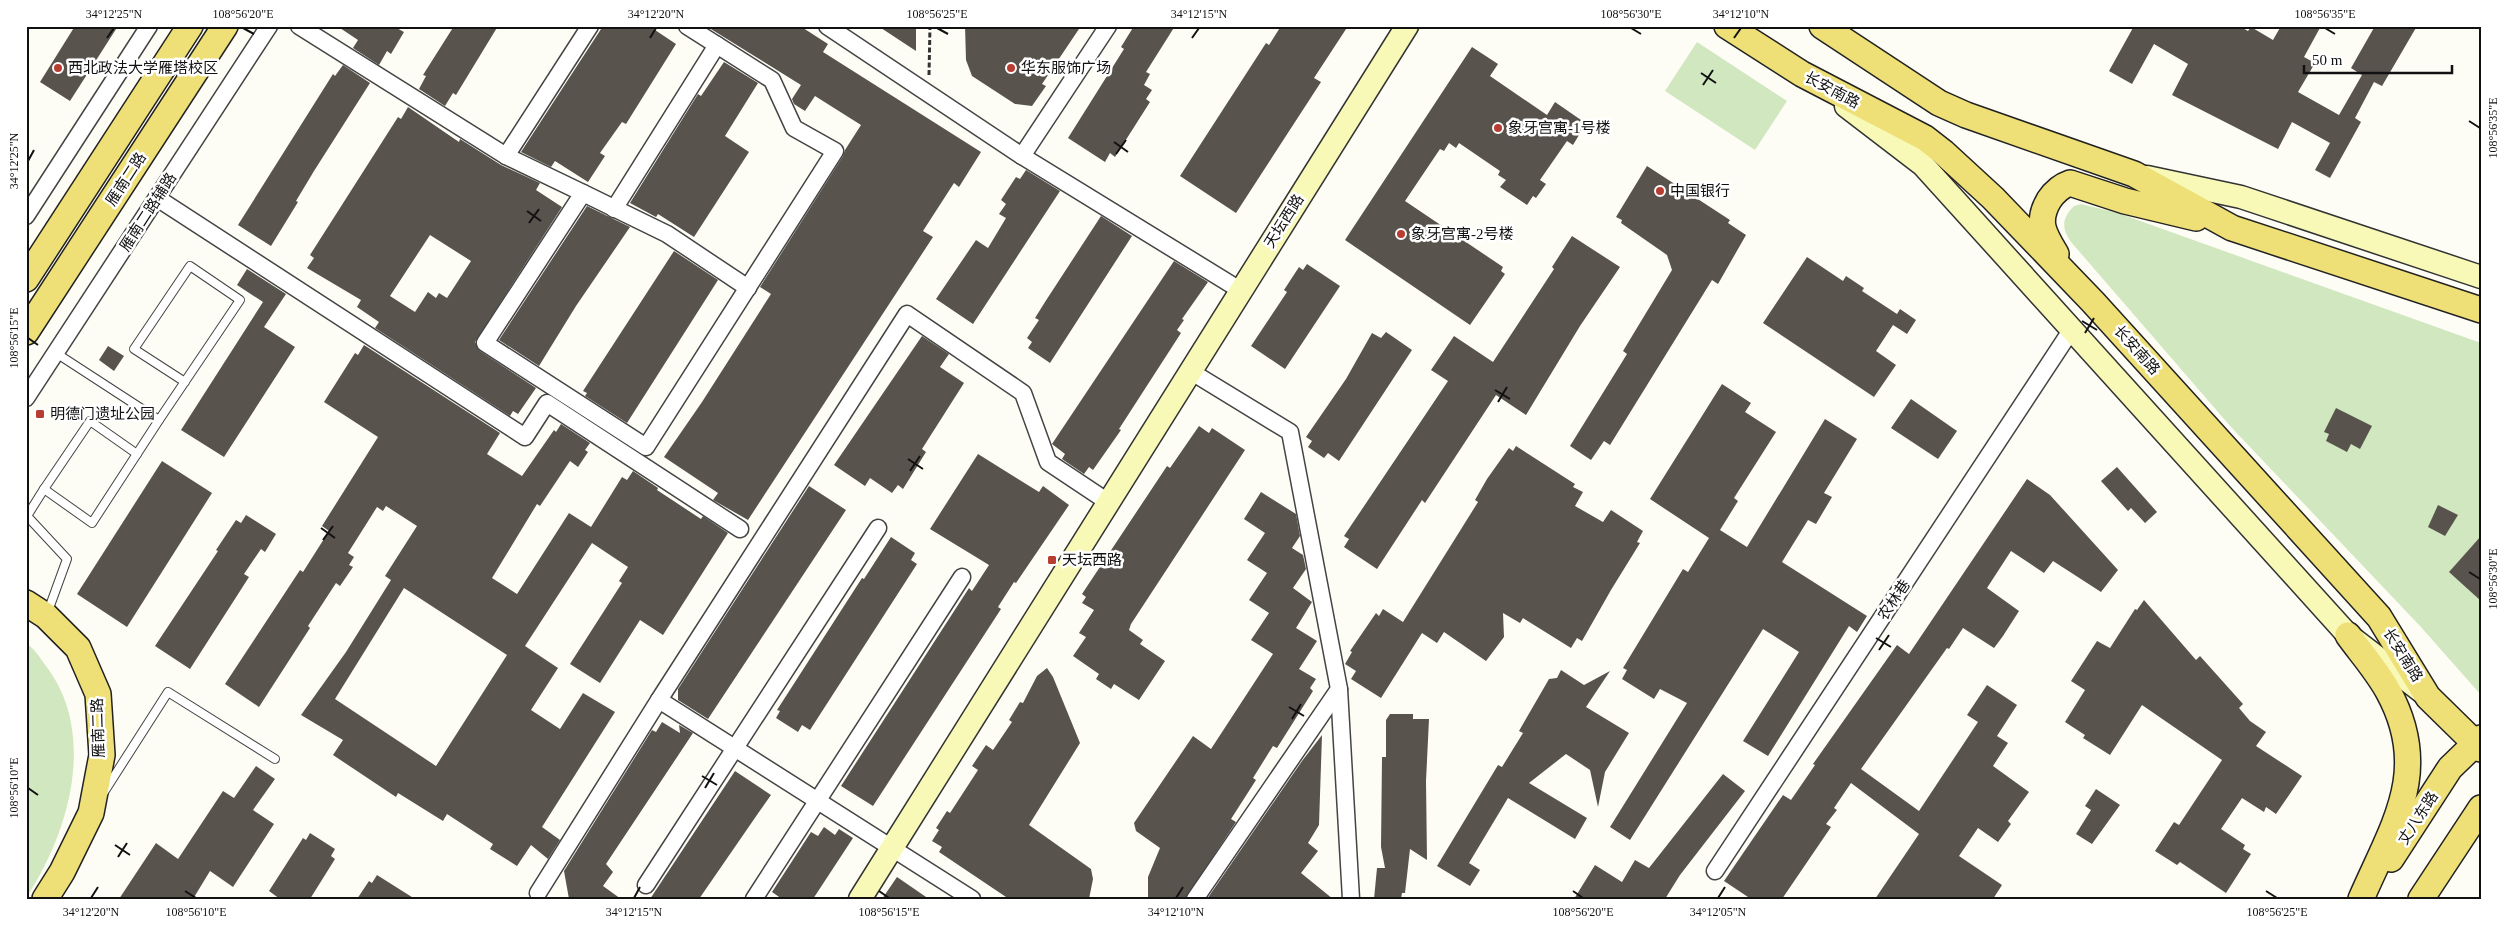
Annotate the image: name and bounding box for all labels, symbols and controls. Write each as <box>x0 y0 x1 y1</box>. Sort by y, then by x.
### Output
text: 34°12'25"N <box>86 7 143 21</box>
text: 108°56'20"E <box>212 7 274 21</box>
text: 34°12'20"N <box>628 7 685 21</box>
text: 108°56'25"E <box>906 7 968 21</box>
text: 34°12'15"N <box>1171 7 1228 21</box>
text: 108°56'30"E <box>1600 7 1662 21</box>
text: 34°12'10"N <box>1713 7 1770 21</box>
text: 108°56'35"E <box>2294 7 2356 21</box>
scale bar <box>2304 42 2452 74</box>
text: 50 m <box>2312 52 2343 68</box>
place label: 西北政法大学雁塔校区 <box>68 59 218 76</box>
place label: 华东服饰广场 <box>1021 59 1111 76</box>
marker: 西北政法大学雁塔校区 <box>52 62 64 74</box>
marker: 华东服饰广场 <box>1005 62 1017 74</box>
street label: 长安南路 <box>1802 69 1862 111</box>
text: 108°56'35"E <box>2486 97 2500 159</box>
place label: 象牙宫寓-1号楼 <box>1508 119 1611 136</box>
marker: 象牙宫寓-1号楼 <box>1492 122 1504 134</box>
text: 34°12'25"N <box>7 132 21 189</box>
street label: 雁南二路 <box>103 149 149 209</box>
street label: 雁南二路辅路 <box>117 170 179 254</box>
place label: 中国银行 <box>1670 183 1730 199</box>
marker: 中国银行 <box>1654 185 1666 197</box>
street label: 天坛西路 <box>1261 191 1307 251</box>
place label: 象牙宫寓-2号楼 <box>1411 225 1514 242</box>
marker: 象牙宫寓-2号楼 <box>1395 228 1407 240</box>
text: 108°56'15"E <box>7 307 21 369</box>
street label: 长安南路 <box>2111 322 2163 378</box>
place label: 明德门遗址公园 <box>50 405 155 422</box>
marker: 明德门遗址公园 <box>34 408 46 420</box>
text: 108°56'30"E <box>2486 548 2500 610</box>
place label: 天坛西路 <box>1062 552 1122 568</box>
marker: 天坛西路 <box>1046 554 1058 566</box>
street label: 农林巷 <box>1875 577 1913 623</box>
street label: 长安南路 <box>2380 625 2426 685</box>
street label: 雁南二路 <box>89 698 107 758</box>
text: 108°56'10"E <box>7 757 21 819</box>
street label: 丈八东路 <box>2395 788 2441 848</box>
text: 34°12'20"N <box>63 905 120 919</box>
text: 108°56'10"E <box>165 905 227 919</box>
text: 34°12'15"N <box>606 905 663 919</box>
text: 108°56'15"E <box>858 905 920 919</box>
text: 34°12'10"N <box>1148 905 1205 919</box>
text: 108°56'20"E <box>1552 905 1614 919</box>
text: 34°12'05"N <box>1690 905 1747 919</box>
text: 108°56'25"E <box>2246 905 2308 919</box>

